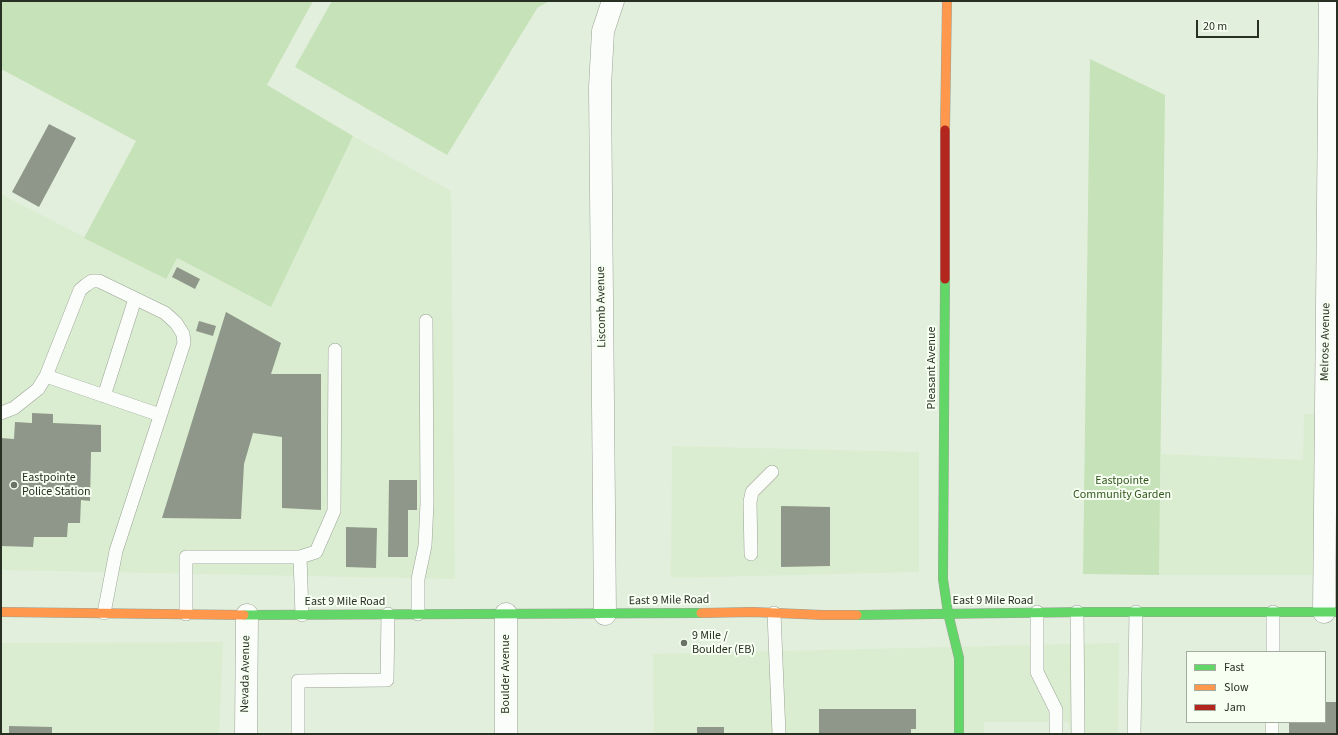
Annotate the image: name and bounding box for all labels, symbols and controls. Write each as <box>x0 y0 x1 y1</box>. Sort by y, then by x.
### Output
scale bar <box>1198 12 1261 38</box>
text: 20 m <box>1203 18 1227 35</box>
street label: Liscomb Avenue <box>594 266 610 348</box>
street label: Melrose Avenue <box>1318 303 1334 381</box>
street label: Pleasant Avenue <box>925 327 939 409</box>
place label: Eastpointe Police Station <box>22 471 90 499</box>
park label: Eastpointe Community Garden <box>1073 474 1171 502</box>
marker: Eastpointe Police Station <box>9 480 19 490</box>
street label: East 9 Mile Road <box>628 593 710 609</box>
street label: East 9 Mile Road <box>953 594 1033 608</box>
street label: East 9 Mile Road <box>305 595 385 609</box>
place label: 9 Mile / Boulder (EB) <box>692 629 755 657</box>
street label: Boulder Avenue <box>499 634 513 714</box>
street label: Nevada Avenue <box>238 635 254 713</box>
marker: 9 Mile / Boulder (EB) <box>679 638 689 648</box>
legend <box>1186 651 1326 723</box>
text: Fast <box>1224 659 1244 676</box>
text: Slow <box>1224 679 1249 696</box>
text: Jam <box>1224 699 1246 716</box>

